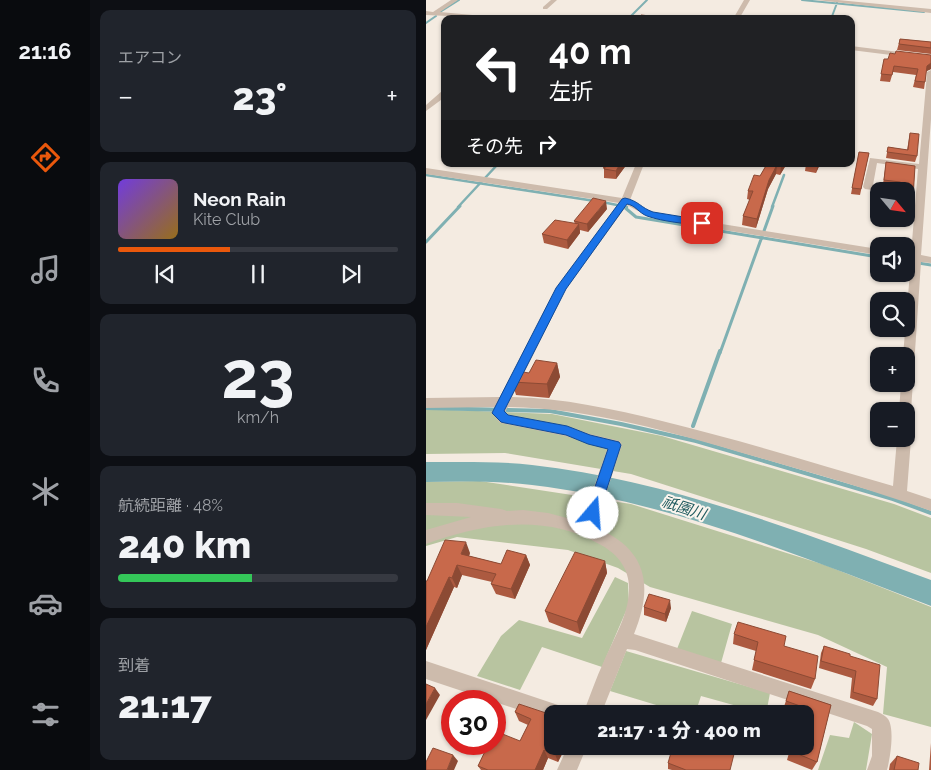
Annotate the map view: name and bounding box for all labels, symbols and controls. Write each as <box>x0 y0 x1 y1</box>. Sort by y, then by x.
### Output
text: 40 m <box>549 31 631 72</box>
icon: left <box>466 35 531 100</box>
text: 21:16 <box>19 38 71 64</box>
text: エアコン <box>118 48 182 67</box>
text: 23° <box>233 74 287 119</box>
text: 左折 <box>549 78 593 104</box>
text: − <box>118 80 133 113</box>
text: + <box>386 80 398 113</box>
icon: right <box>533 130 561 158</box>
text: その先 <box>466 135 523 157</box>
icon: directions <box>28 140 63 175</box>
north arrow <box>870 182 915 228</box>
map controls <box>870 182 915 447</box>
text: Neon Rain <box>193 188 286 210</box>
pin <box>681 202 723 244</box>
icon: arrive <box>688 209 716 237</box>
text: Kite Club <box>193 210 260 229</box>
button: sound <box>870 237 915 282</box>
icon: music <box>28 252 63 287</box>
icon: previous <box>151 260 179 288</box>
icon: pause <box>244 260 272 288</box>
icon: next <box>337 260 365 288</box>
button: search <box>870 292 915 337</box>
text: 23 <box>222 337 294 413</box>
button: + <box>870 347 915 392</box>
icon: phone <box>28 363 63 398</box>
button: − <box>870 402 915 447</box>
text: km/h <box>237 408 279 427</box>
icon: climate <box>28 474 63 509</box>
position arrow <box>566 486 618 538</box>
water label: 祇園川 <box>660 492 710 524</box>
text: 航続距離 · 48% <box>118 496 223 515</box>
text: 240 km <box>118 522 251 567</box>
icon: car <box>28 586 63 621</box>
text: 到着 <box>118 656 150 675</box>
text: 21:17 <box>118 682 212 727</box>
speed limit sign: 30 <box>441 690 506 755</box>
icon: filters <box>28 697 63 732</box>
text: 21:17 · 1 分 · 400 m <box>597 719 761 741</box>

